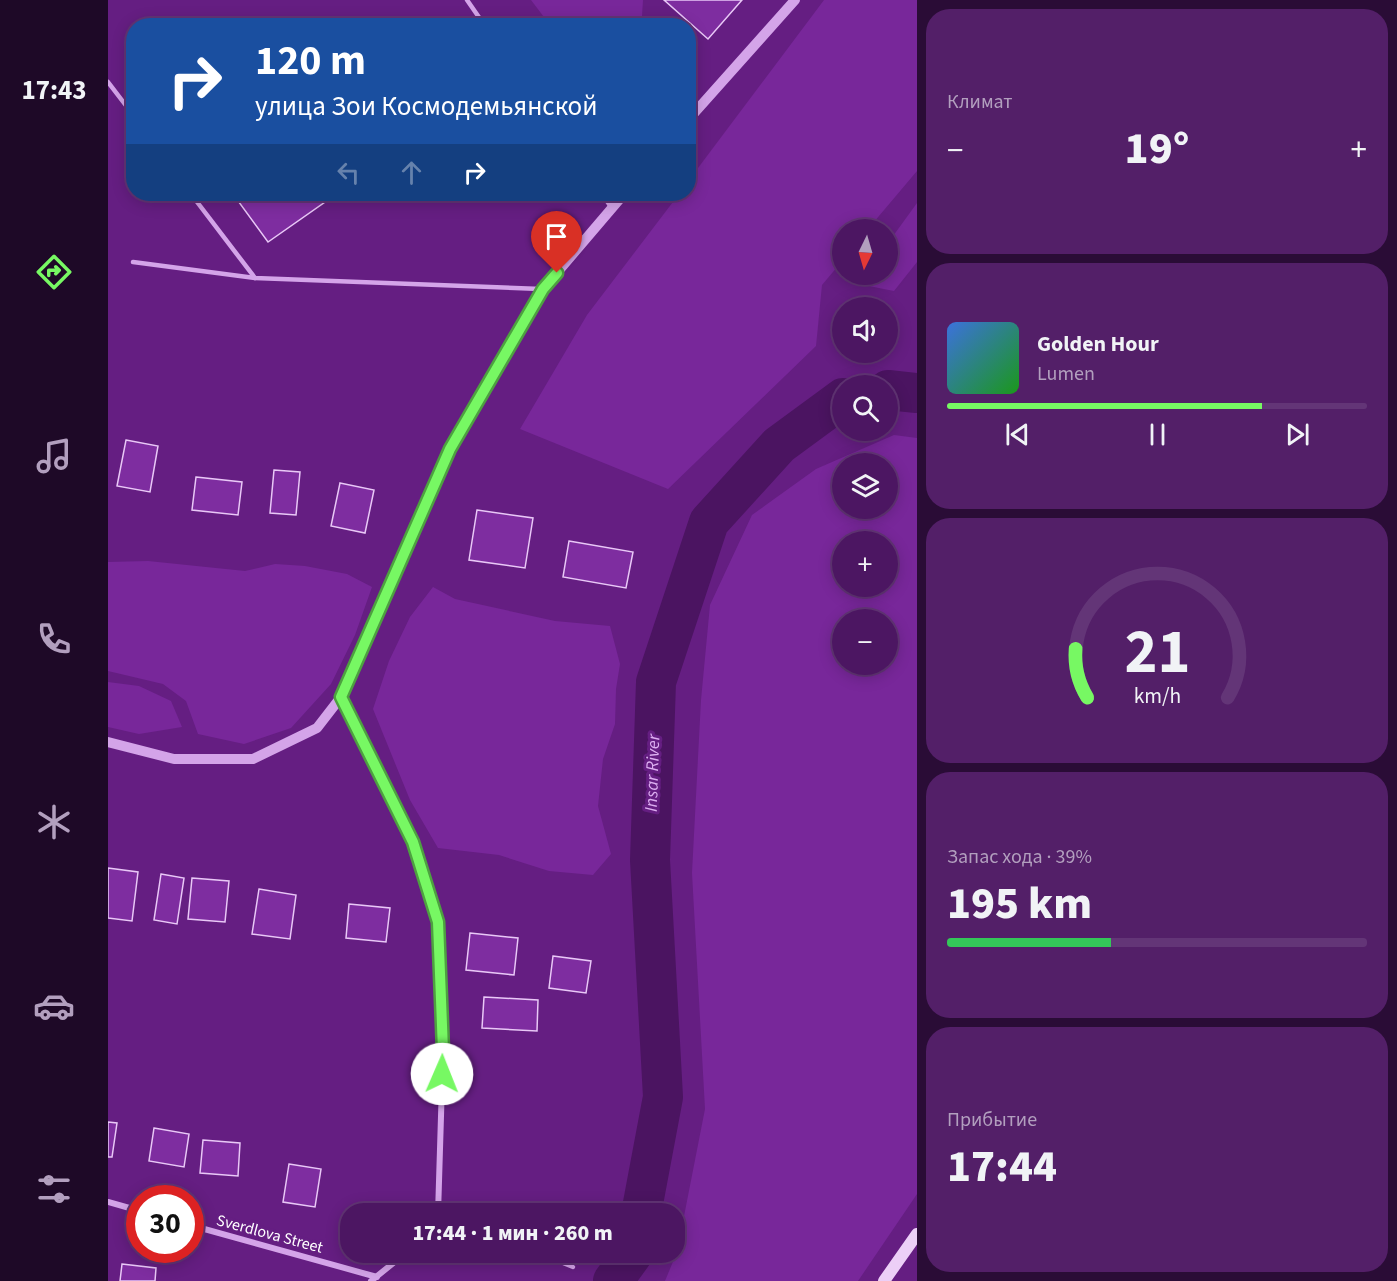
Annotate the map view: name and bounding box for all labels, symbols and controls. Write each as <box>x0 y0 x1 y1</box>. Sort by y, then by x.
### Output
text: 120 m <box>255 31 366 91</box>
icon: right <box>156 42 234 120</box>
text: 17:43 <box>21 71 87 110</box>
text: улица Зои Космодемьянской <box>255 87 597 126</box>
text: Климат <box>947 88 1013 116</box>
text: 19° <box>1125 117 1189 181</box>
text: − <box>947 127 963 174</box>
text: + <box>1351 127 1367 174</box>
icon: left <box>332 156 365 189</box>
icon: ahead <box>395 156 428 189</box>
icon: right <box>458 156 491 189</box>
pin <box>531 211 582 273</box>
north arrow <box>832 219 898 285</box>
map controls <box>832 219 898 675</box>
icon: arrive <box>540 220 573 253</box>
icon: directions <box>33 251 75 293</box>
button: sound <box>832 297 898 363</box>
text: Golden Hour <box>1037 328 1159 360</box>
text: Lumen <box>1037 360 1095 388</box>
button: search <box>832 375 898 441</box>
icon: previous <box>1001 418 1034 451</box>
icon: pause <box>1141 418 1174 451</box>
icon: next <box>1281 418 1314 451</box>
icon: music <box>33 435 75 477</box>
button: layers <box>832 453 898 519</box>
button: + <box>832 531 898 597</box>
text: 21 <box>1124 608 1190 697</box>
button: − <box>832 609 898 675</box>
icon: phone <box>33 618 75 660</box>
text: km/h <box>1133 681 1181 712</box>
water label: Insar River <box>639 733 666 812</box>
icon: climate <box>33 801 75 843</box>
text: Запас хода · 39% <box>947 843 1092 871</box>
text: 195 km <box>947 872 1092 936</box>
icon: car <box>33 985 75 1027</box>
position arrow <box>410 1042 474 1106</box>
text: Прибытие <box>947 1106 1037 1134</box>
text: 17:44 <box>947 1135 1057 1199</box>
icon: filters <box>33 1168 75 1210</box>
speed limit sign: 30 <box>126 1185 204 1263</box>
street label: Sverdlova Street <box>214 1209 326 1259</box>
text: 17:44 · 1 мин · 260 m <box>412 1217 613 1249</box>

